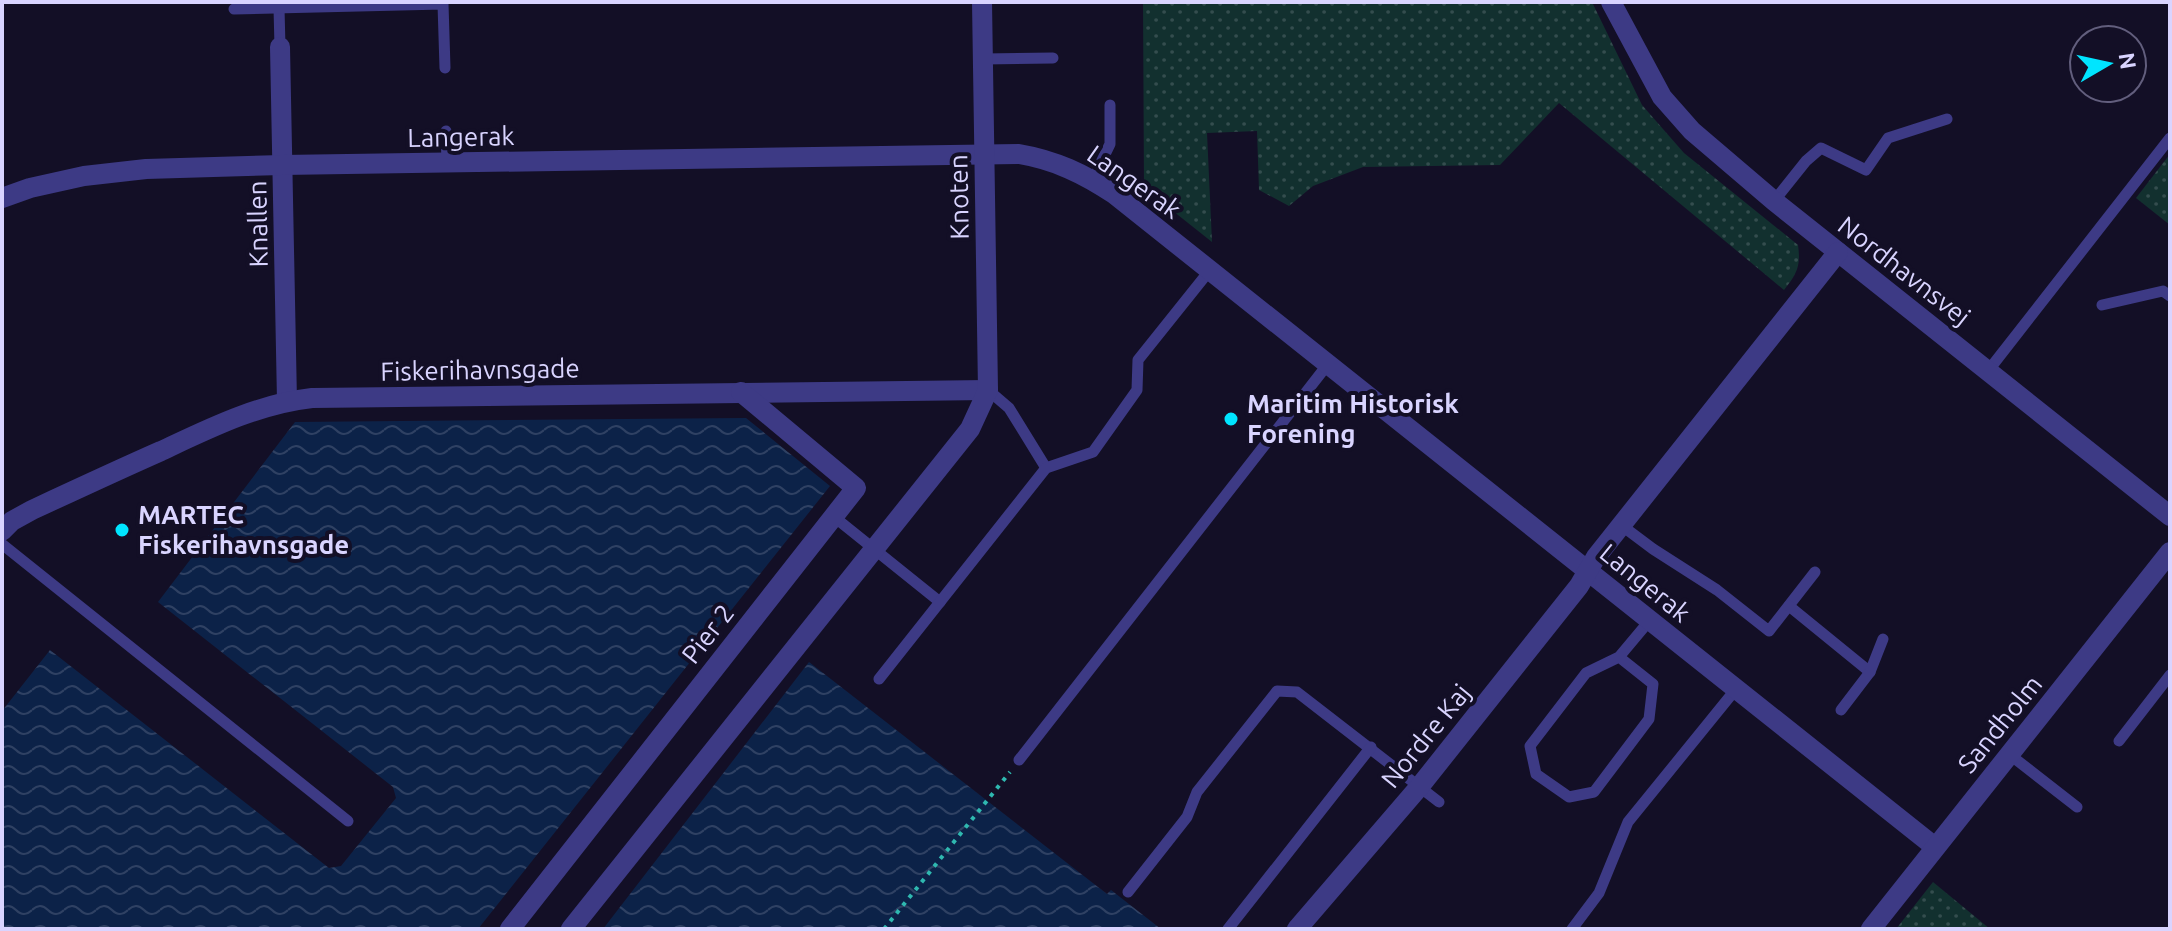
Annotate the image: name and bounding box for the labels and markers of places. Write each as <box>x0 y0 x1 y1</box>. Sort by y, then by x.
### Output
place label: Maritim Historisk Forening <box>1247 389 1459 448</box>
marker: Maritim Historisk Forening <box>1222 410 1240 428</box>
place label: MARTEC Fiskerihavnsgade <box>138 500 349 559</box>
marker: MARTEC Fiskerihavnsgade <box>113 521 131 539</box>

